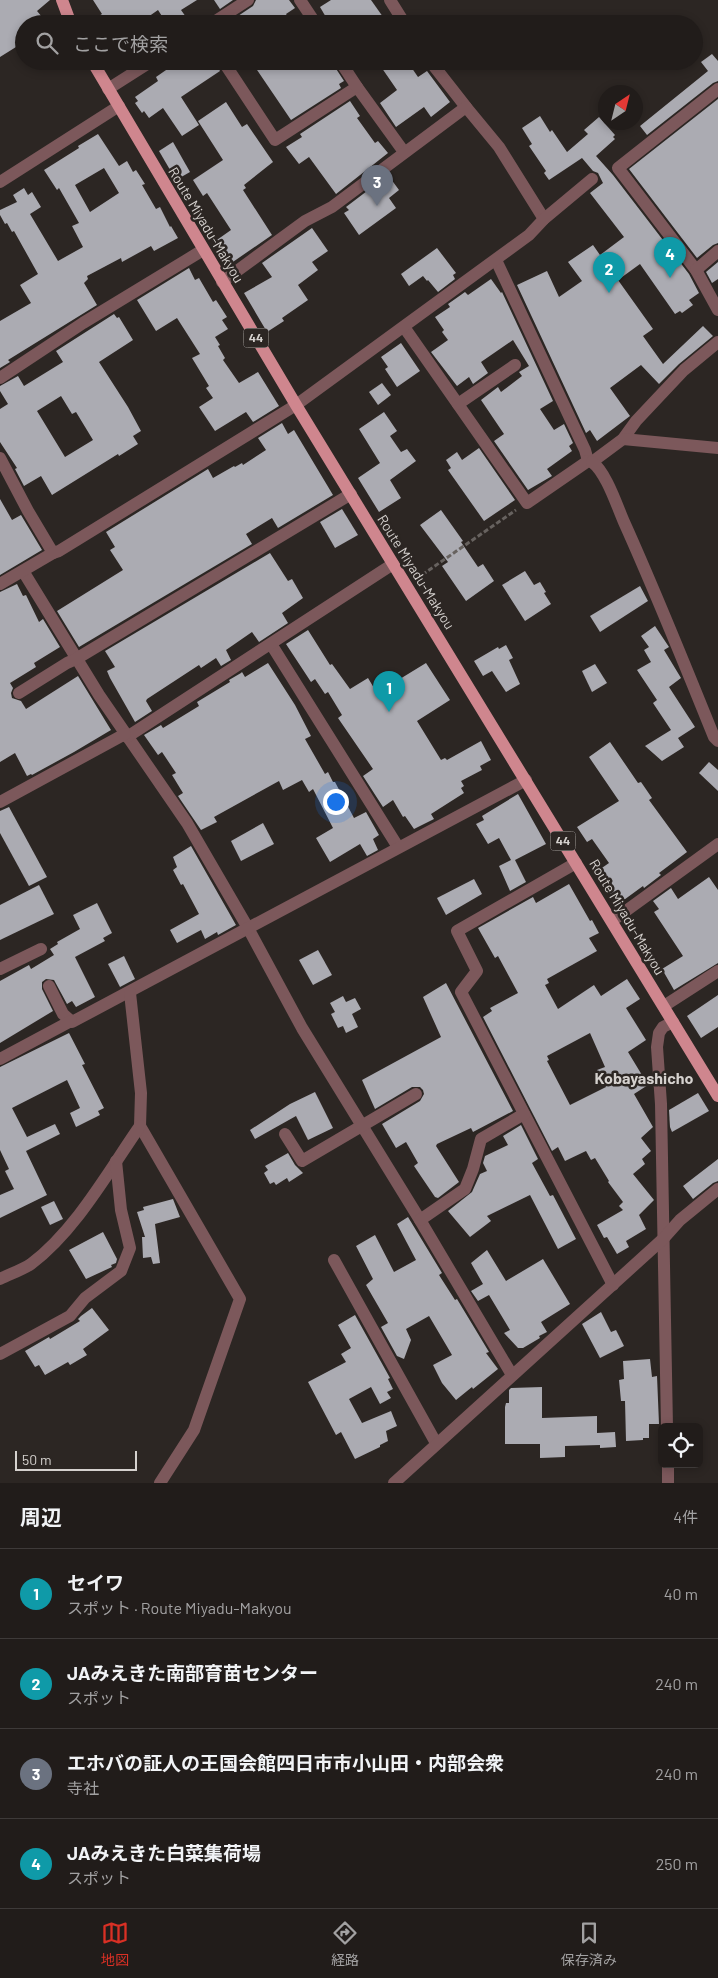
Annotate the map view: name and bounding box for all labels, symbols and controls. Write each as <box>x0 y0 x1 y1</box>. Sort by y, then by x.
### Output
search box <box>15 15 703 70</box>
icon: search <box>33 29 61 57</box>
text: ここで検索 <box>73 32 168 55</box>
north arrow <box>598 85 643 130</box>
street label: Route Miyadu-Makyou <box>165 164 248 286</box>
pin: 3 <box>361 165 393 206</box>
pin: 4 <box>654 237 686 278</box>
pin: 2 <box>593 252 625 293</box>
road number: 44 <box>244 328 268 348</box>
street label: Route Miyadu-Makyou <box>374 511 459 632</box>
pin: 1 <box>373 671 405 712</box>
your location <box>323 789 349 815</box>
road number: 44 <box>550 831 576 850</box>
street label: Route Miyadu-Makyou <box>586 856 669 978</box>
district label: Kobayashicho <box>595 1068 693 1087</box>
map controls <box>658 1423 703 1468</box>
button: locate <box>658 1423 703 1468</box>
scale bar <box>15 1448 138 1471</box>
text: 50 m <box>22 1451 51 1468</box>
text: 周辺 <box>20 1504 62 1529</box>
text: 4件 <box>673 1507 698 1526</box>
text: セイワ <box>67 1571 124 1594</box>
text: 1 <box>33 1584 39 1603</box>
text: 40 m <box>664 1584 698 1603</box>
text: スポット · Route Miyadu-Makyou <box>67 1598 292 1617</box>
text: JAみえきた南部育苗センター <box>67 1661 318 1684</box>
text: 2 <box>32 1674 40 1693</box>
text: 240 m <box>655 1674 698 1693</box>
text: スポット <box>67 1688 131 1707</box>
text: エホバの証人の王国会館四日市市小山田・内部会衆 <box>67 1751 504 1774</box>
text: 3 <box>32 1764 40 1783</box>
text: 240 m <box>655 1764 698 1783</box>
text: 寺社 <box>67 1778 99 1797</box>
text: JAみえきた白菜集荷場 <box>67 1841 261 1864</box>
text: 4 <box>31 1854 41 1873</box>
text: 250 m <box>656 1854 698 1873</box>
text: スポット <box>67 1868 131 1887</box>
tab: 地図 <box>101 1919 129 1969</box>
tab: 経路 <box>331 1919 359 1969</box>
tab: 保存済み <box>561 1919 617 1969</box>

